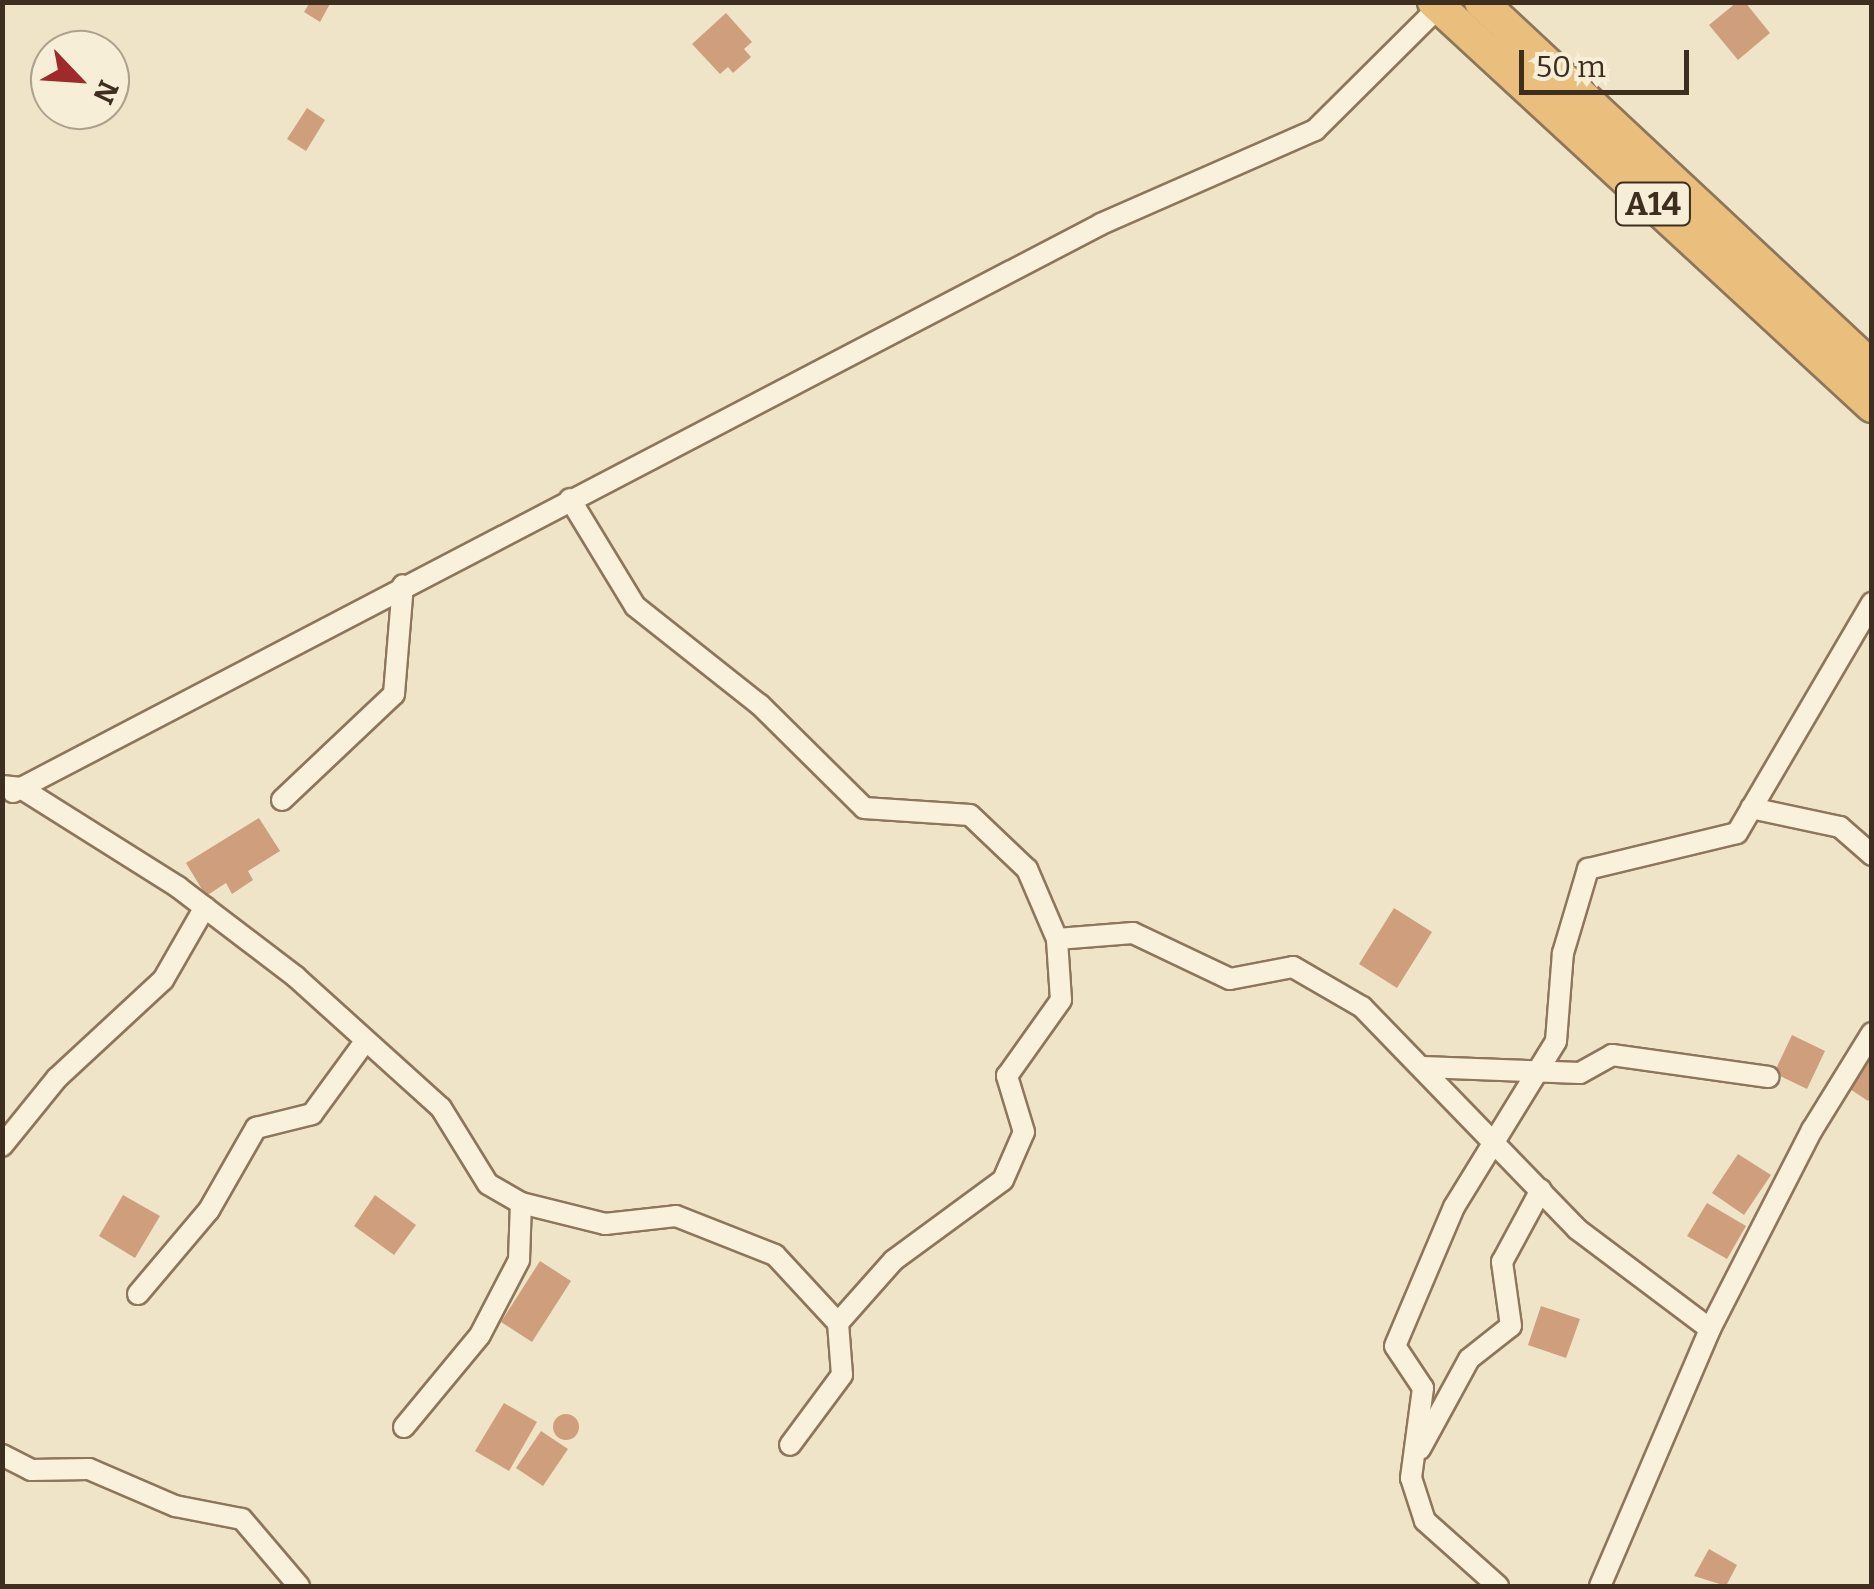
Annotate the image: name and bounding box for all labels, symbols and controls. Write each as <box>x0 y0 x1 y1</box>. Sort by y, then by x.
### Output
north arrow <box>30 30 130 130</box>
scale bar <box>1524 30 1694 92</box>
text: 50 m <box>1536 49 1606 85</box>
text: N <box>86 75 125 109</box>
road number: A14 <box>1613 177 1693 231</box>

